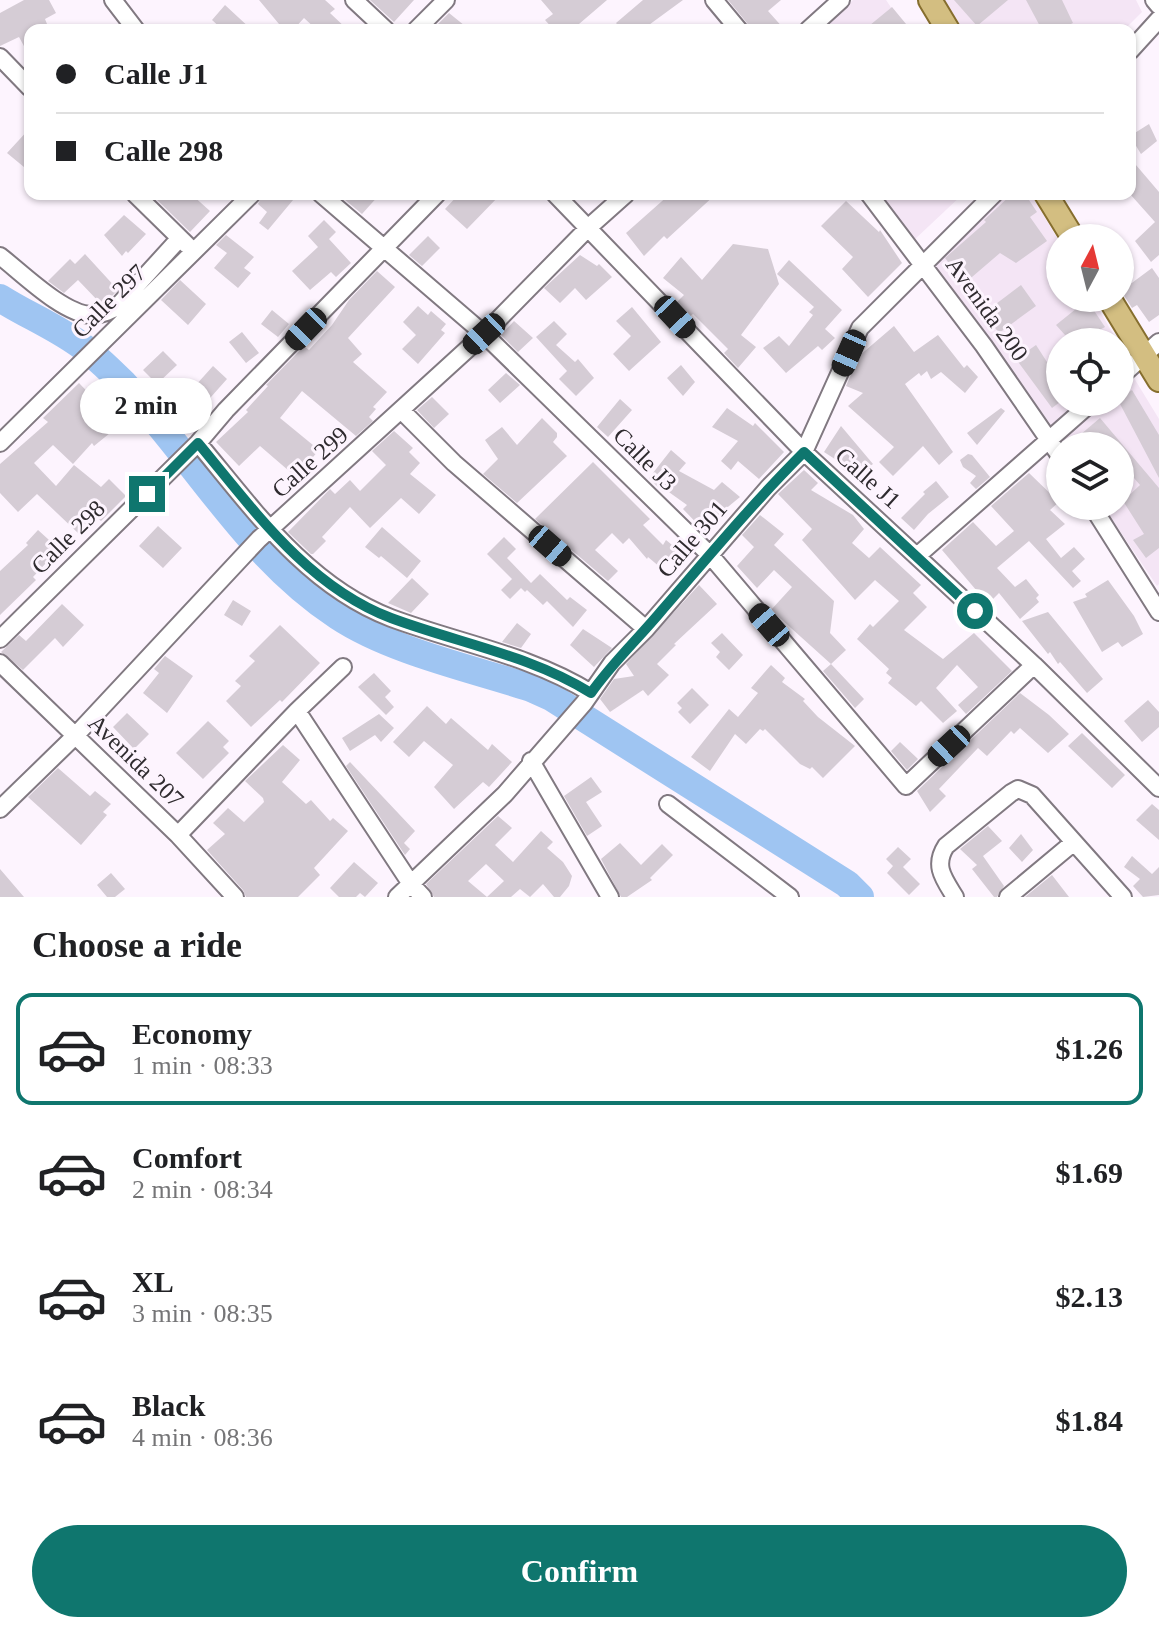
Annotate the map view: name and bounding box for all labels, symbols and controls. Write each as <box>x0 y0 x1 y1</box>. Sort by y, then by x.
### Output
text: Calle J1 <box>104 57 208 90</box>
text: Calle 298 <box>104 134 223 167</box>
north arrow <box>1046 224 1134 312</box>
map controls <box>1046 224 1134 520</box>
street label: Avenida 200 <box>941 252 1033 366</box>
street label: Calle 297 <box>67 259 151 343</box>
car <box>650 291 700 343</box>
car <box>281 303 331 355</box>
car <box>458 309 510 359</box>
car <box>828 326 870 380</box>
button: locate <box>1046 328 1134 416</box>
callout: 2 min <box>81 378 213 434</box>
text: 2 min <box>115 391 177 420</box>
street label: Calle 299 <box>267 421 353 503</box>
street label: Calle J3 <box>608 422 682 496</box>
button: layers <box>1046 432 1134 520</box>
street label: Calle J1 <box>830 442 906 514</box>
route end <box>129 476 165 512</box>
street label: Calle 298 <box>26 495 110 579</box>
street label: Calle 301 <box>652 496 732 582</box>
car <box>524 521 576 571</box>
route start <box>957 593 993 629</box>
car <box>744 599 794 651</box>
street label: Avenida 207 <box>83 709 189 813</box>
car <box>923 721 975 771</box>
text: Choose a ride <box>32 925 242 965</box>
icon: car <box>36 1013 108 1085</box>
text: Economy <box>132 1017 252 1050</box>
text: $1.26 <box>1056 1032 1123 1065</box>
text: 1 min · 08:33 <box>132 1051 273 1080</box>
icon: car <box>36 1137 108 1209</box>
text: Comfort <box>132 1141 242 1174</box>
text: $1.69 <box>1056 1156 1123 1189</box>
text: 2 min · 08:34 <box>132 1175 273 1204</box>
icon: car <box>36 1261 108 1333</box>
text: XL <box>132 1265 174 1298</box>
text: $2.13 <box>1056 1280 1123 1313</box>
text: 3 min · 08:35 <box>132 1299 273 1328</box>
icon: car <box>36 1385 108 1457</box>
text: Black <box>132 1389 205 1422</box>
text: $1.84 <box>1056 1404 1123 1437</box>
text: 4 min · 08:36 <box>132 1423 273 1452</box>
button: Confirm <box>32 1525 1127 1617</box>

